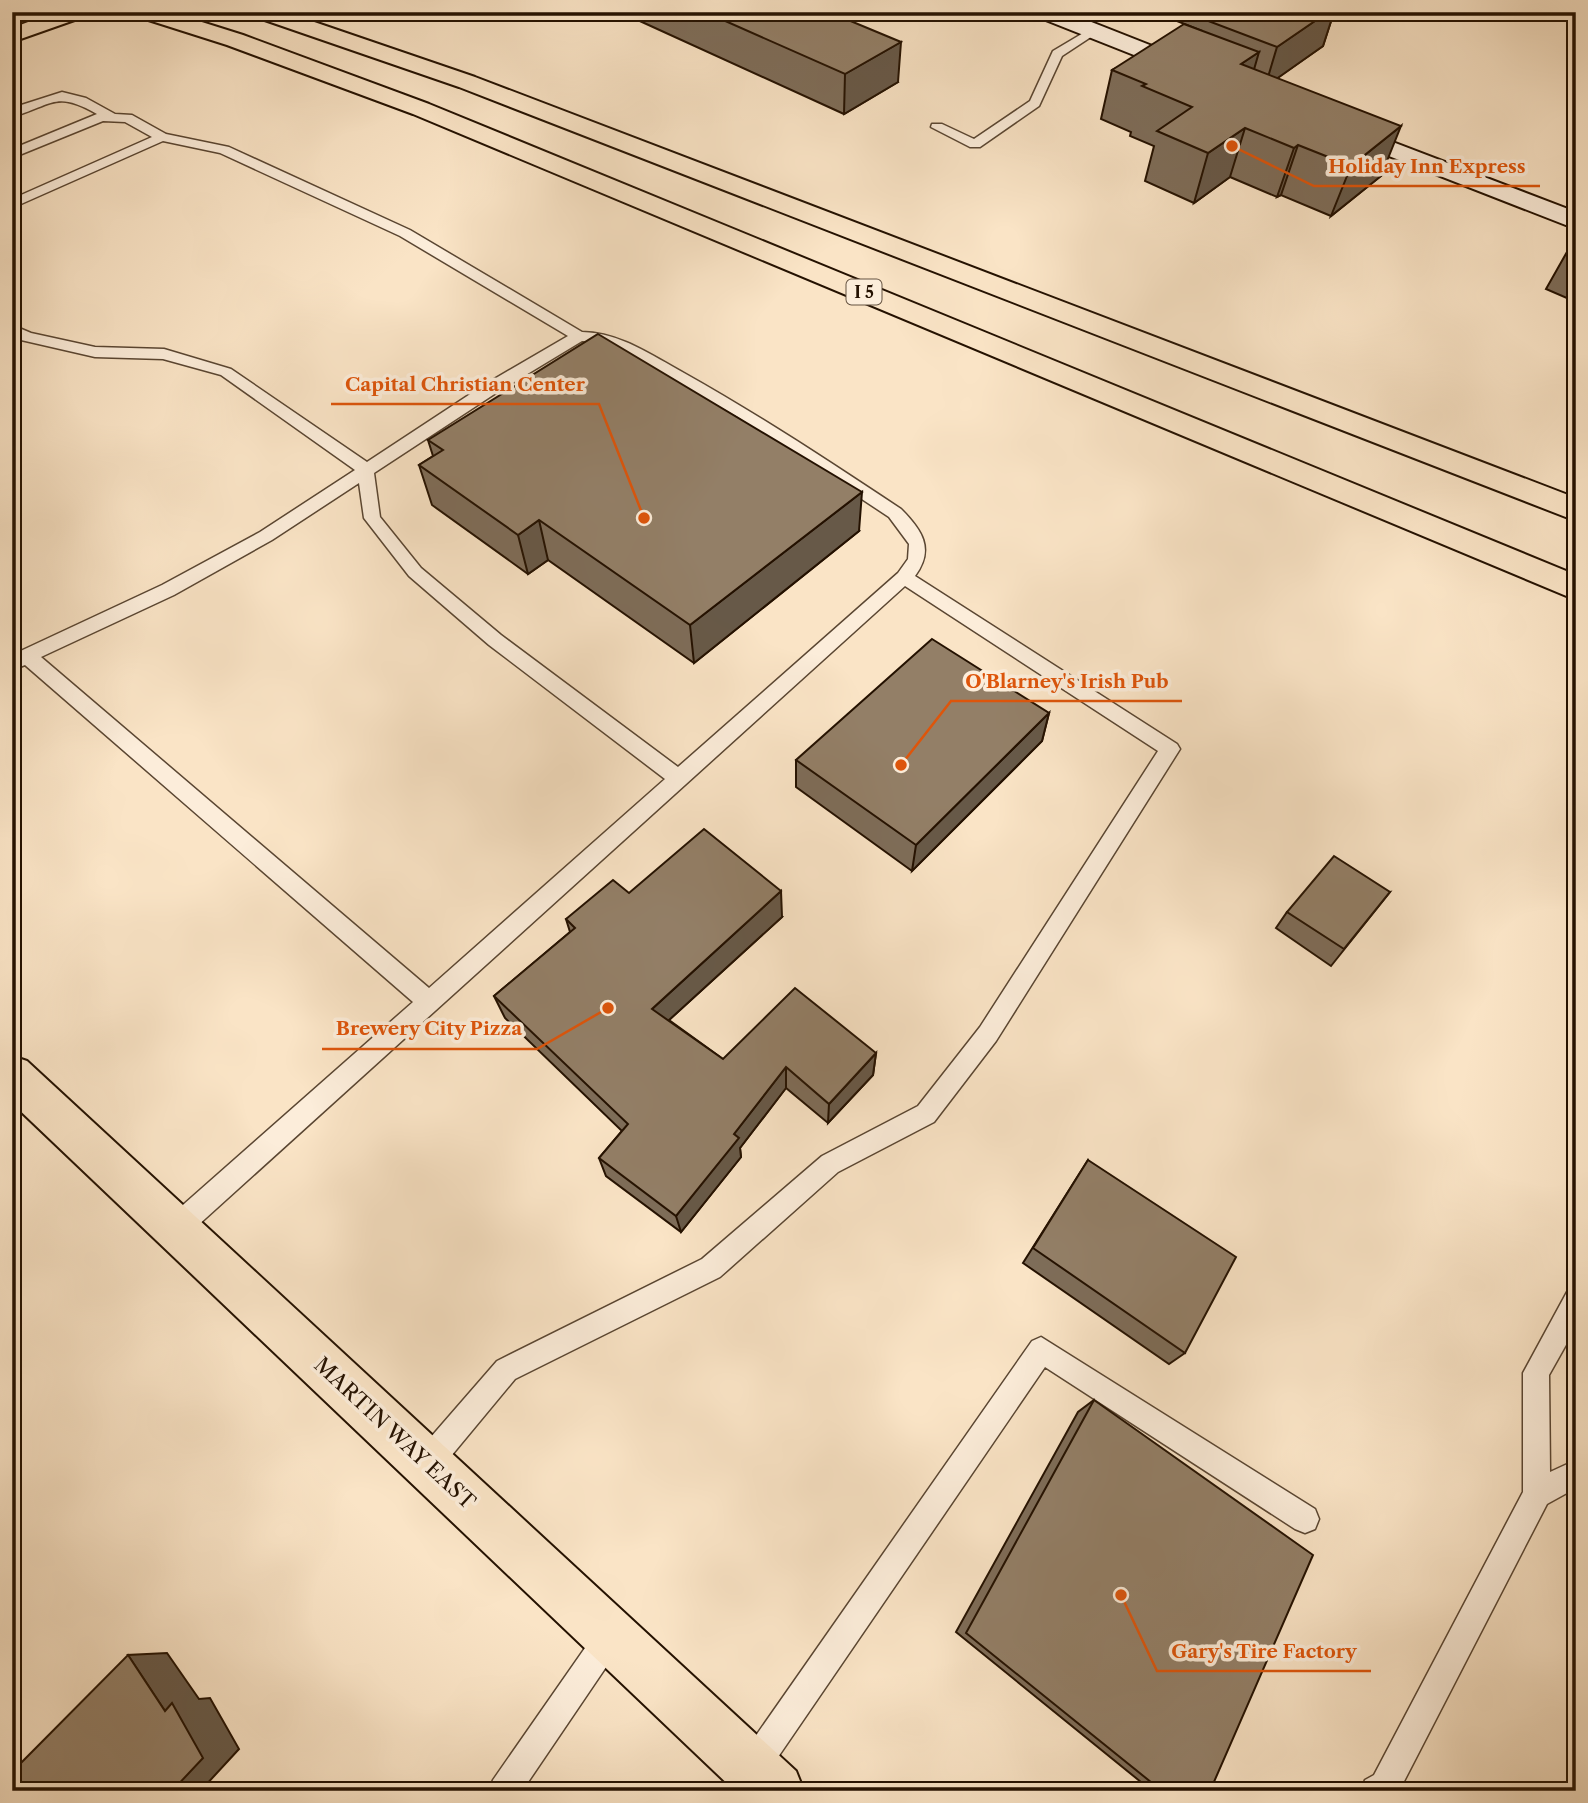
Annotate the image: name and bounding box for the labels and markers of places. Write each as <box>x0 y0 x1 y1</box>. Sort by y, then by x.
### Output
callout: Holiday Inn Express <box>1314 146 1540 186</box>
callout: Capital Christian Center <box>331 364 599 404</box>
callout: O'Blarney's Irish Pub <box>951 661 1182 701</box>
callout: Brewery City Pizza <box>322 1009 537 1049</box>
callout: Gary's Tire Factory <box>1157 1631 1371 1671</box>

